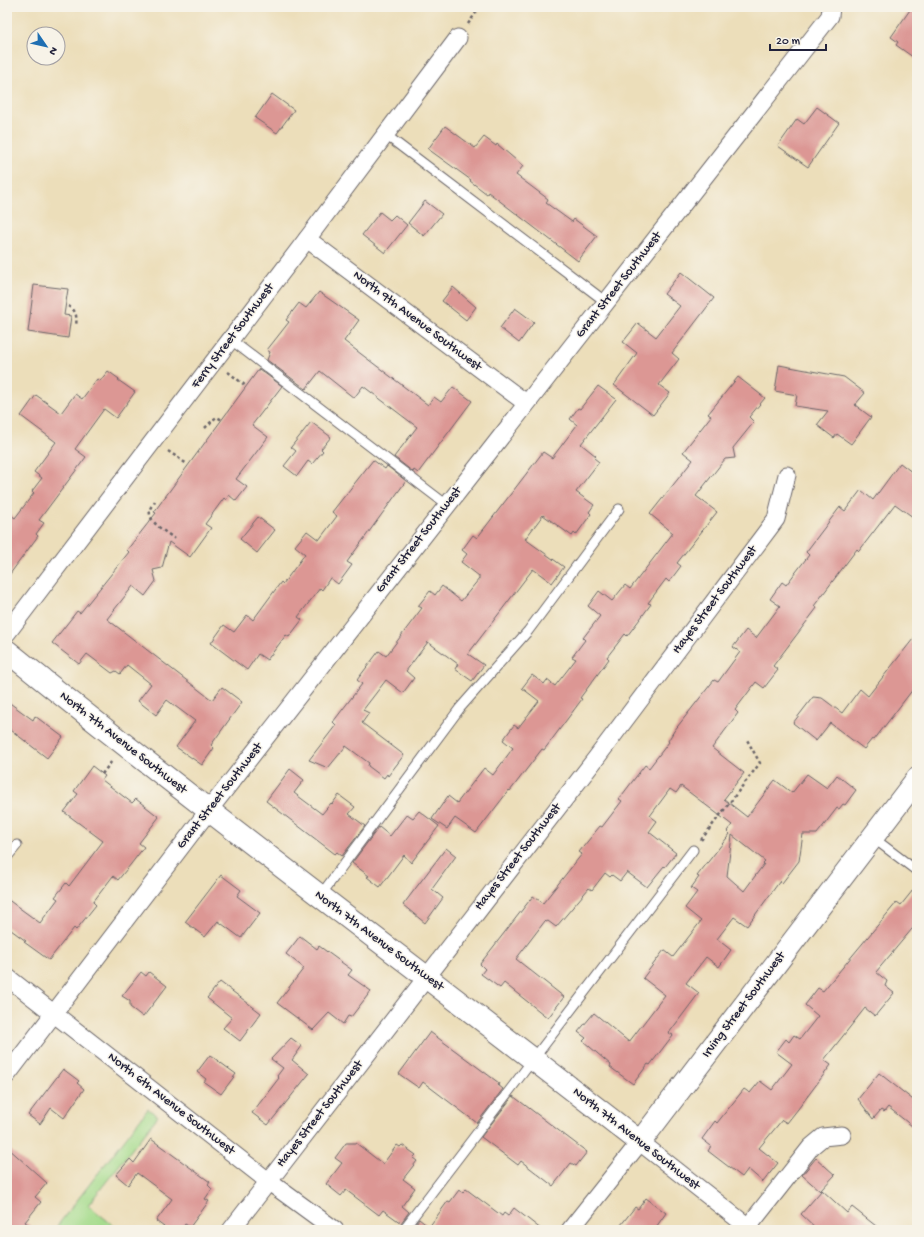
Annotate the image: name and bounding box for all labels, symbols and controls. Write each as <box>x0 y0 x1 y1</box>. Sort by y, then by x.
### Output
north arrow <box>26 26 66 66</box>
scale bar <box>770 26 826 52</box>
text: 20 m <box>776 35 801 49</box>
text: N <box>46 44 60 57</box>
street label: Grant Street Southwest <box>573 228 666 341</box>
street label: North 9th Avenue Southwest <box>350 268 486 375</box>
street label: Ferry Street Southwest <box>188 279 278 392</box>
street label: Grant Street Southwest <box>373 483 466 596</box>
street label: Hayes Street Southwest <box>669 542 762 657</box>
street label: North 7th Avenue Southwest <box>56 689 191 798</box>
street label: Grant Street Southwest <box>174 739 267 852</box>
street label: Hayes Street Southwest <box>472 799 565 913</box>
street label: North 7th Avenue Southwest <box>312 888 448 995</box>
street label: Irving Street Southwest <box>699 948 790 1061</box>
street label: North 6th Avenue Southwest <box>104 1050 239 1159</box>
street label: Hayes Street Southwest <box>274 1056 367 1170</box>
street label: North 7th Avenue Southwest <box>569 1085 704 1194</box>

